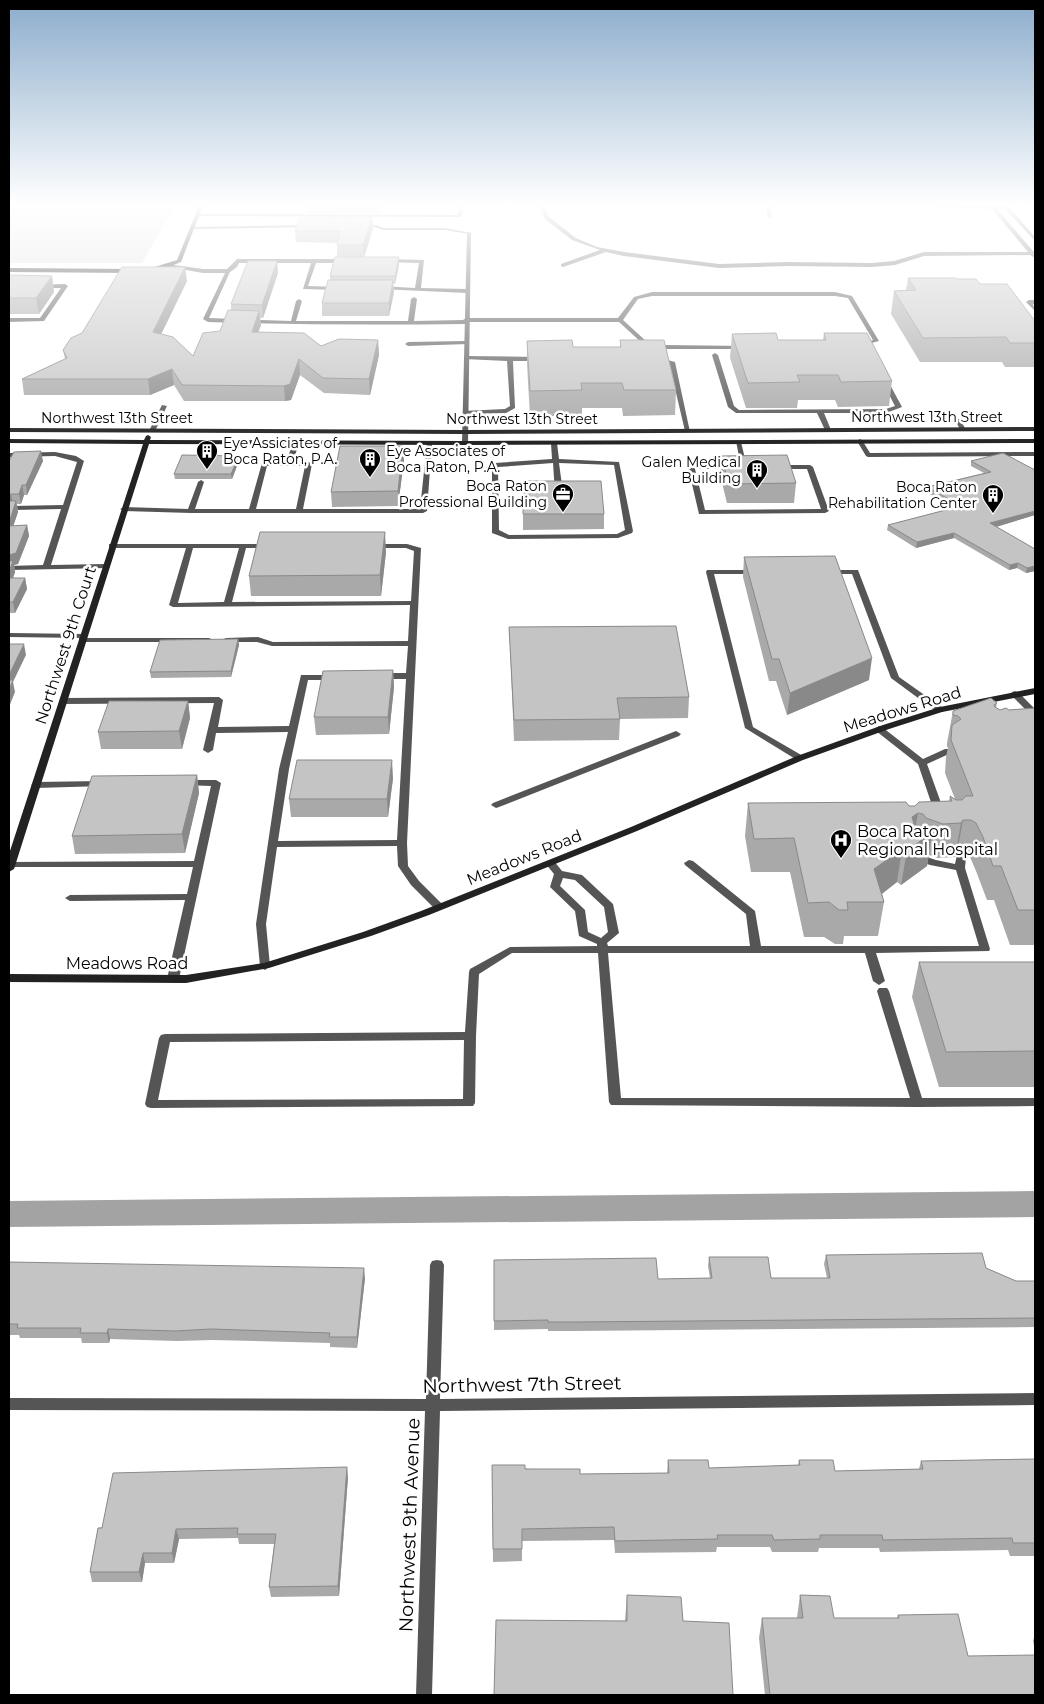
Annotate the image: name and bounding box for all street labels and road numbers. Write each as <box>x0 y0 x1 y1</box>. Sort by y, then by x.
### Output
street label: Northwest 13th Street <box>851 408 1003 426</box>
street label: Northwest 13th Street <box>41 409 193 427</box>
street label: Northwest 13th Street <box>446 410 598 428</box>
street label: Northwest 9th Court <box>31 563 100 727</box>
street label: Meadows Road <box>841 682 964 736</box>
street label: Meadows Road <box>464 826 585 889</box>
street label: Meadows Road <box>66 954 188 973</box>
street label: Northwest 7th Street <box>422 1371 622 1398</box>
street label: Northwest 9th Avenue <box>394 1417 425 1633</box>

